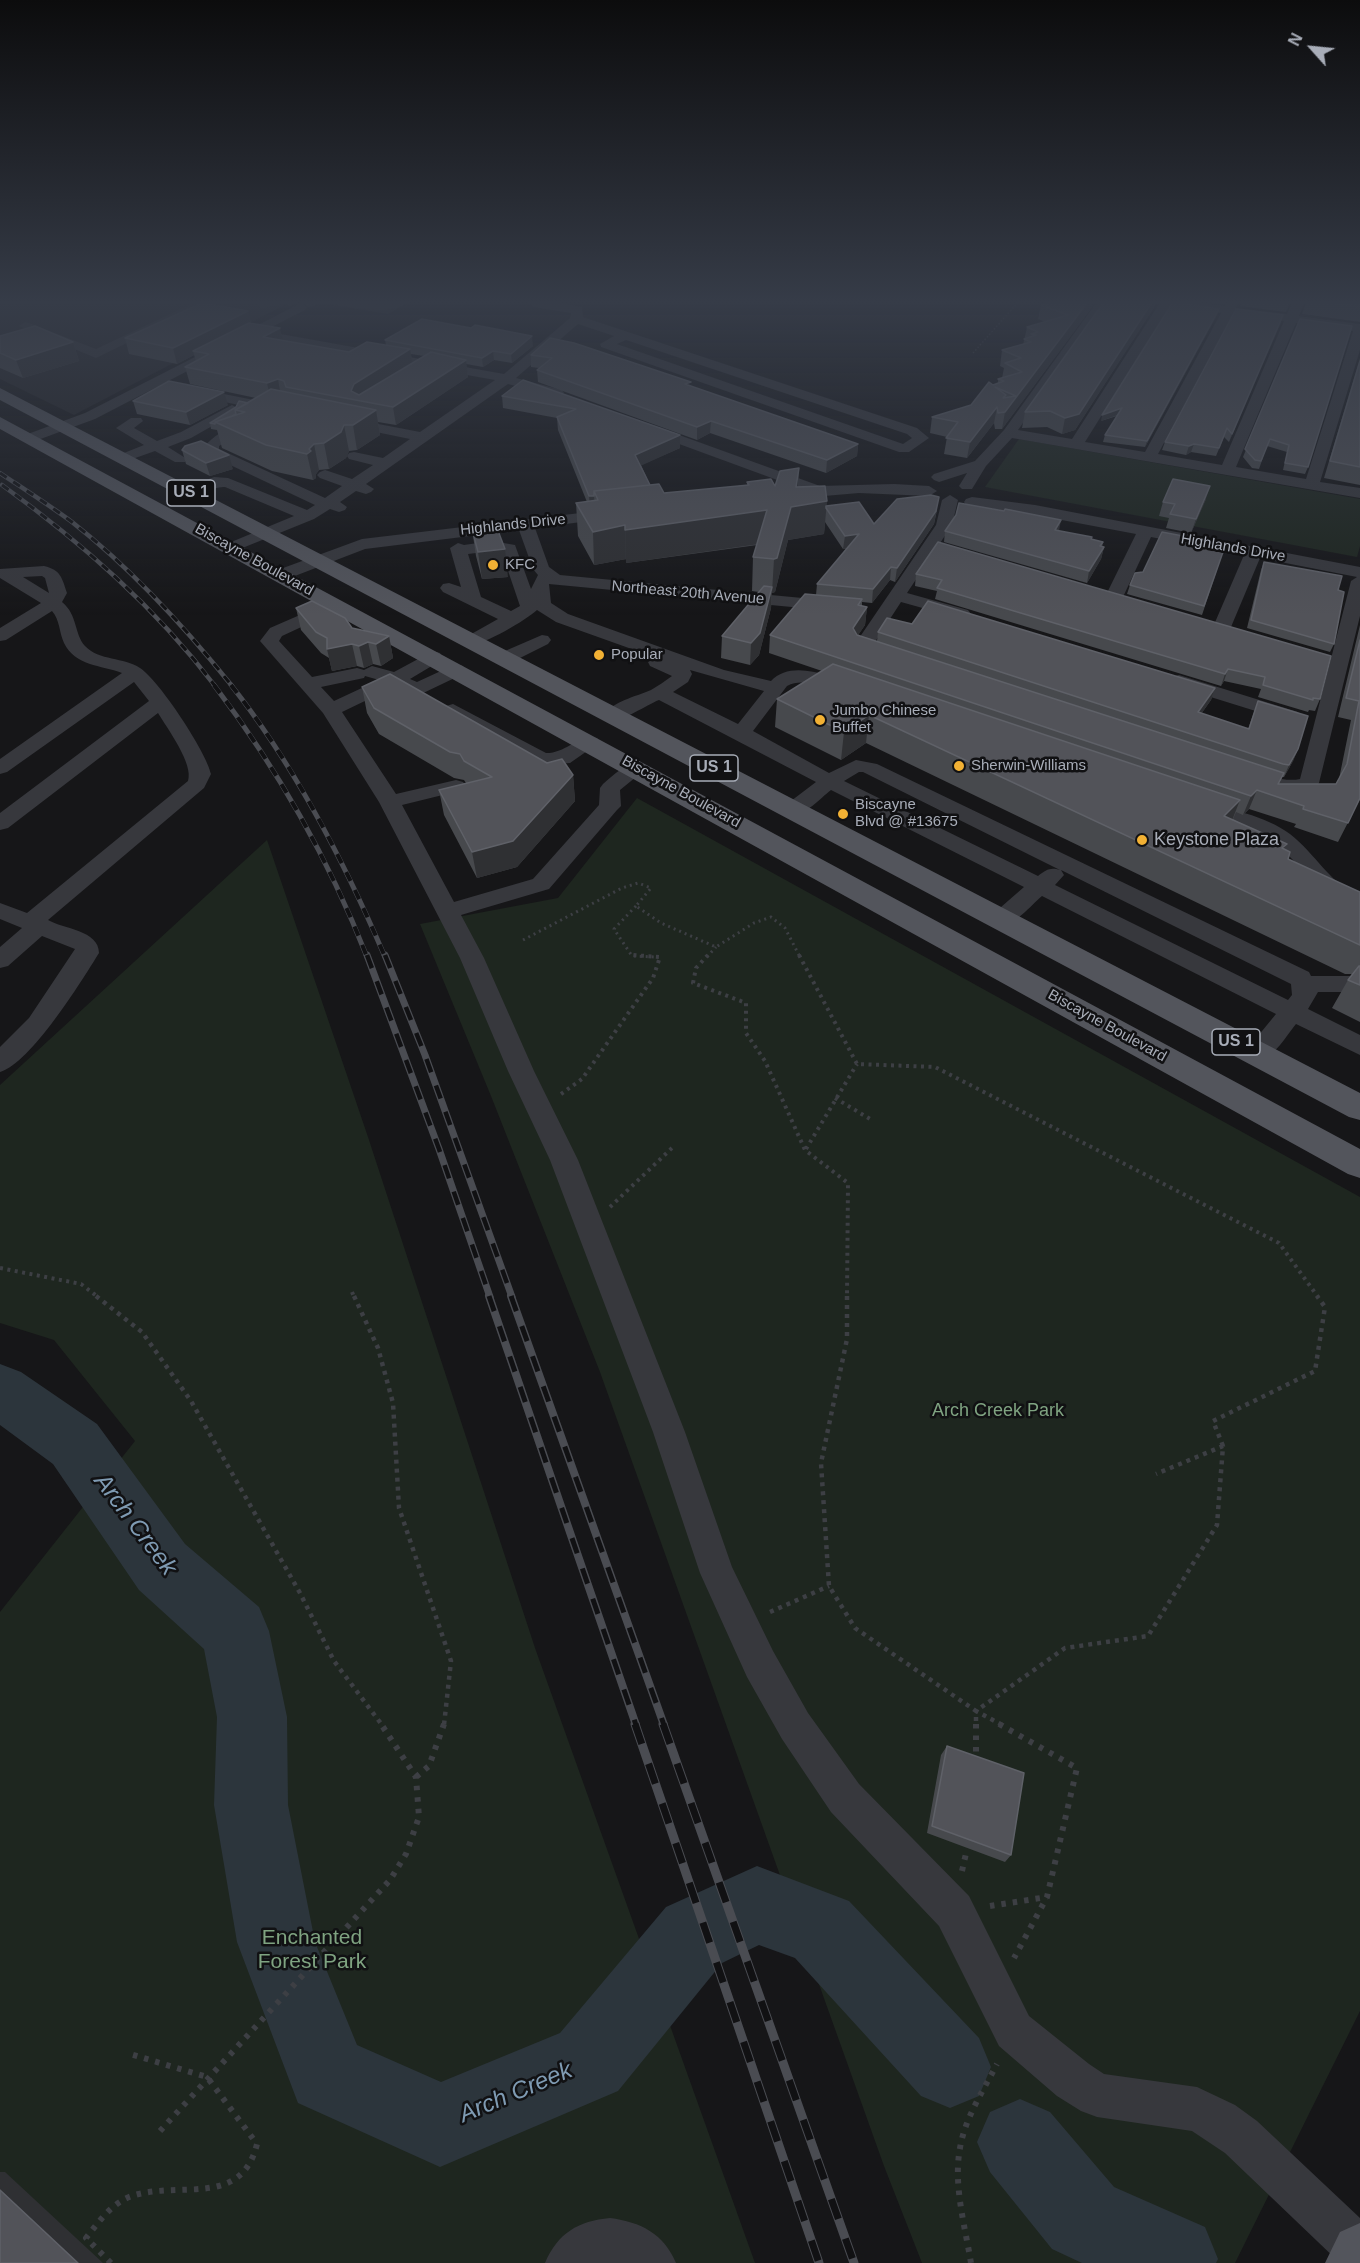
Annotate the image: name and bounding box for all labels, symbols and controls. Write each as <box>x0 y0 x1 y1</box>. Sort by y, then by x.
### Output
north arrow <box>1282 18 1342 78</box>
text: N <box>1285 31 1306 49</box>
road number: US 1 <box>167 480 215 506</box>
street label: Highlands Drive <box>459 511 567 539</box>
street label: Biscayne Boulevard <box>192 520 316 600</box>
street label: Highlands Drive <box>1179 530 1287 566</box>
place label: KFC <box>505 556 535 574</box>
marker: KFC <box>486 558 500 572</box>
street label: Northeast 20th Avenue <box>611 577 765 609</box>
place label: Popular <box>611 646 663 664</box>
marker: Popular <box>592 648 606 662</box>
place label: Jumbo Chinese Buffet <box>832 702 936 737</box>
marker: Jumbo Chinese Buffet <box>813 713 827 727</box>
street label: Biscayne Boulevard <box>619 752 743 832</box>
road number: US 1 <box>690 755 738 781</box>
place label: Sherwin-Williams <box>971 757 1086 775</box>
marker: Sherwin-Williams <box>952 759 966 773</box>
place label: Biscayne Blvd @ #13675 <box>855 796 958 831</box>
marker: Biscayne Blvd @ #13675 <box>836 807 850 821</box>
place label: Keystone Plaza <box>1154 829 1279 851</box>
marker: Keystone Plaza <box>1135 833 1149 847</box>
street label: Biscayne Boulevard <box>1045 986 1169 1066</box>
road number: US 1 <box>1212 1029 1260 1055</box>
park label: Arch Creek Park <box>932 1400 1064 1422</box>
water label: Arch Creek <box>87 1468 183 1582</box>
park label: Enchanted Forest Park <box>258 1925 366 1975</box>
water label: Arch Creek <box>455 2056 577 2130</box>

